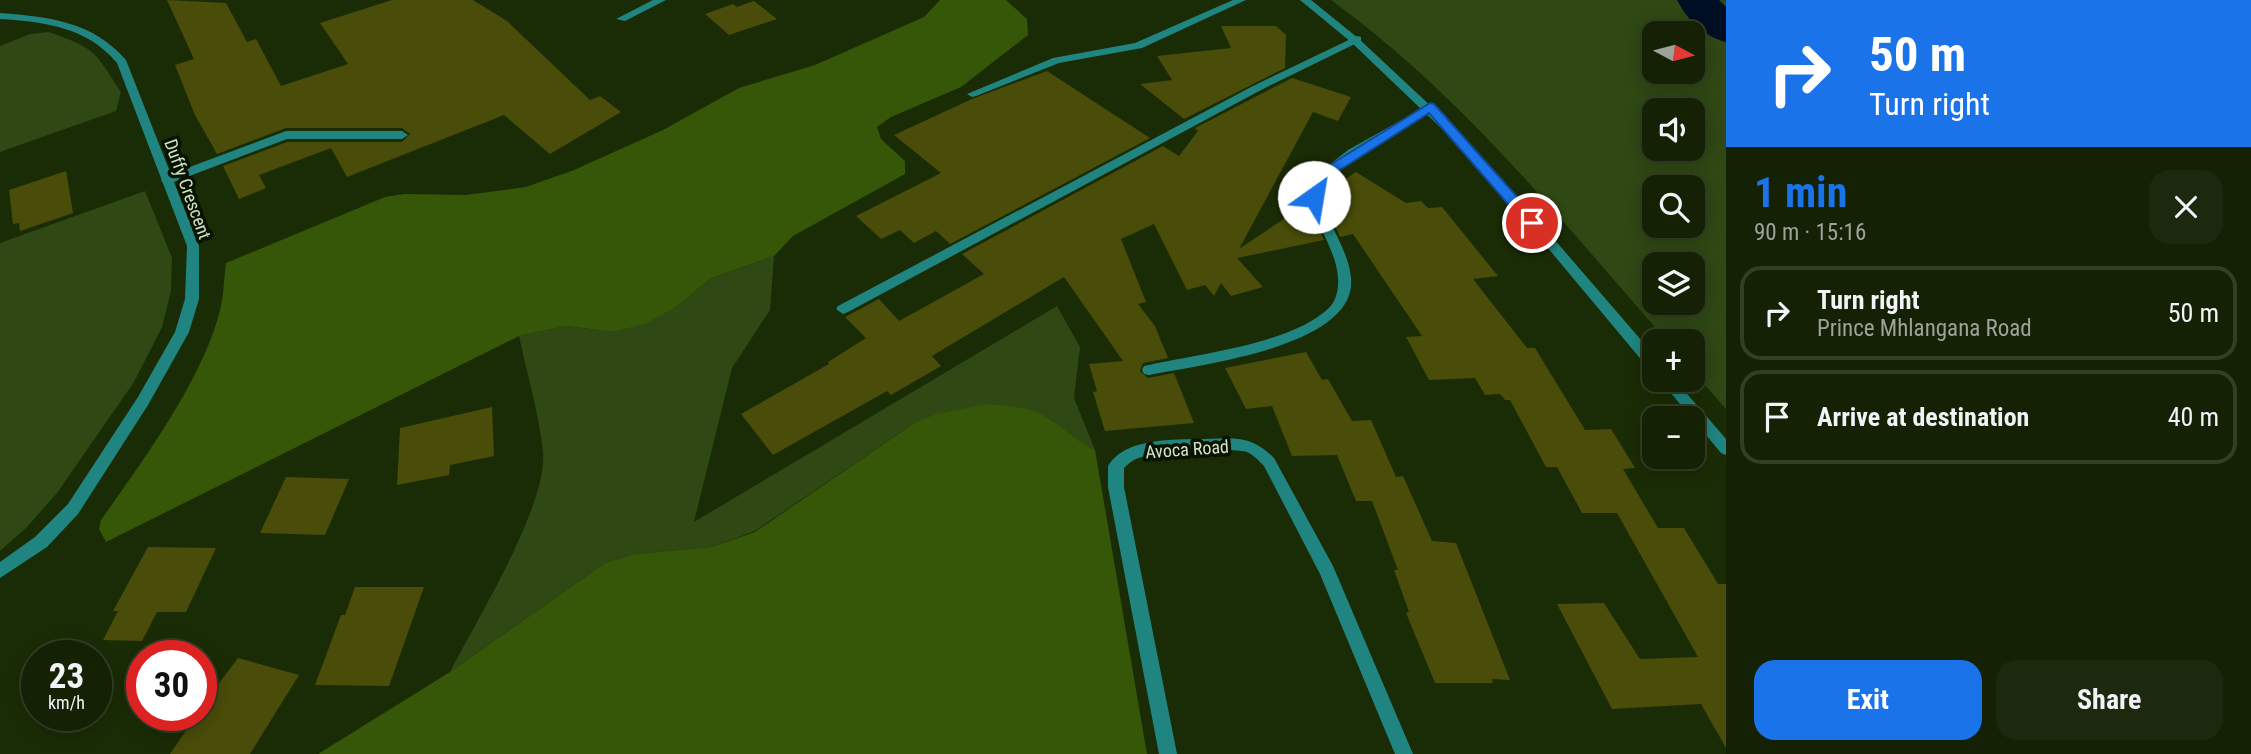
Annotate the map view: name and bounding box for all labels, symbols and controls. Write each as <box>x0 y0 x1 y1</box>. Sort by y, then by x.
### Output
north arrow <box>1642 21 1704 84</box>
map controls <box>1642 21 1705 469</box>
text: 50 m <box>1869 26 1966 83</box>
icon: right <box>1754 28 1845 119</box>
text: Turn right <box>1869 85 1990 123</box>
button: sound <box>1642 98 1705 161</box>
street label: Duffy Crescent <box>160 136 216 242</box>
position arrow <box>1277 160 1351 234</box>
text: 1 min <box>1754 168 1847 217</box>
button: close <box>2149 170 2223 244</box>
button: search <box>1642 175 1705 238</box>
pin <box>1502 193 1562 253</box>
icon: arrive <box>1513 204 1551 242</box>
text: 90 m · 15:16 <box>1754 219 1866 246</box>
button: layers <box>1642 252 1705 315</box>
text: Turn right <box>1817 285 1919 315</box>
icon: right <box>1758 294 1796 332</box>
text: 50 m <box>2168 298 2219 328</box>
text: Prince Mhlangana Road <box>1817 315 2032 342</box>
button: + <box>1642 329 1705 392</box>
icon: arrive <box>1758 398 1796 436</box>
text: Arrive at destination <box>1817 402 2029 432</box>
text: 40 m <box>2168 402 2219 432</box>
button: − <box>1642 406 1705 469</box>
street label: Avoca Road <box>1144 436 1230 462</box>
speed limit sign: 30 <box>126 640 217 731</box>
text: 23 <box>49 656 84 697</box>
button: Exit <box>1754 660 1982 740</box>
button: Share <box>1996 660 2223 740</box>
text: km/h <box>48 692 85 713</box>

